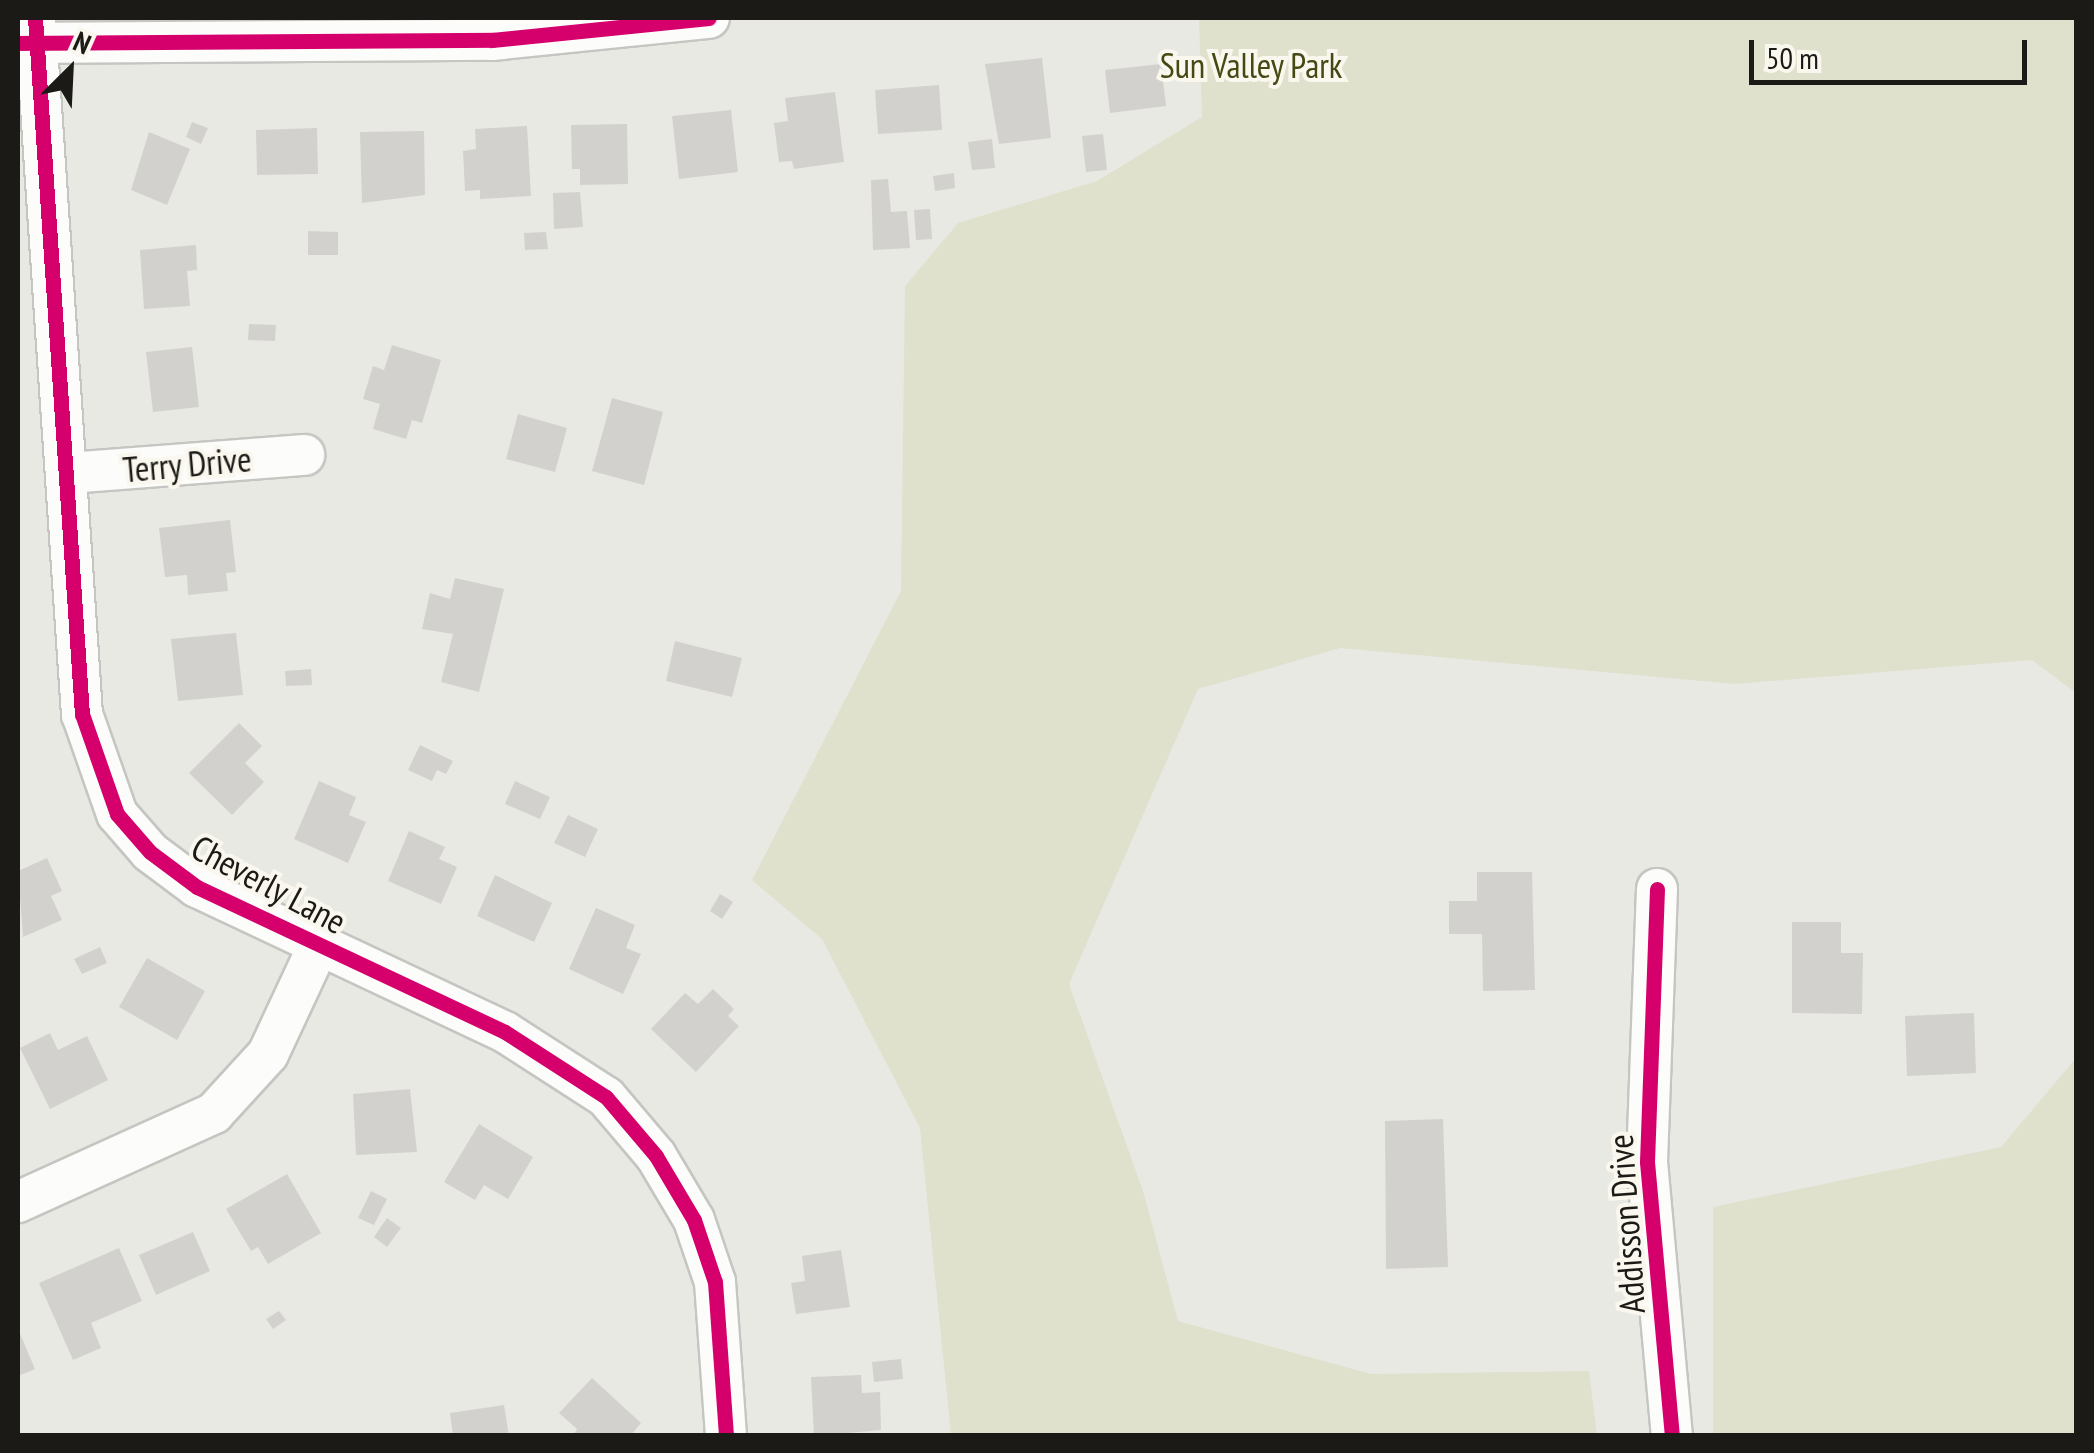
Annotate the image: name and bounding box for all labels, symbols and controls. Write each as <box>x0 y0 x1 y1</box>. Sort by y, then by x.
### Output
north arrow <box>20 20 120 120</box>
scale bar <box>1754 20 2032 82</box>
text: N <box>68 22 97 62</box>
text: 50 m <box>1766 38 1819 77</box>
park label: Sun Valley Park <box>1159 44 1343 86</box>
street label: Terry Drive <box>120 437 254 491</box>
street label: Cheverly Lane <box>184 826 354 942</box>
street label: Addisson Drive <box>1599 1133 1653 1315</box>

